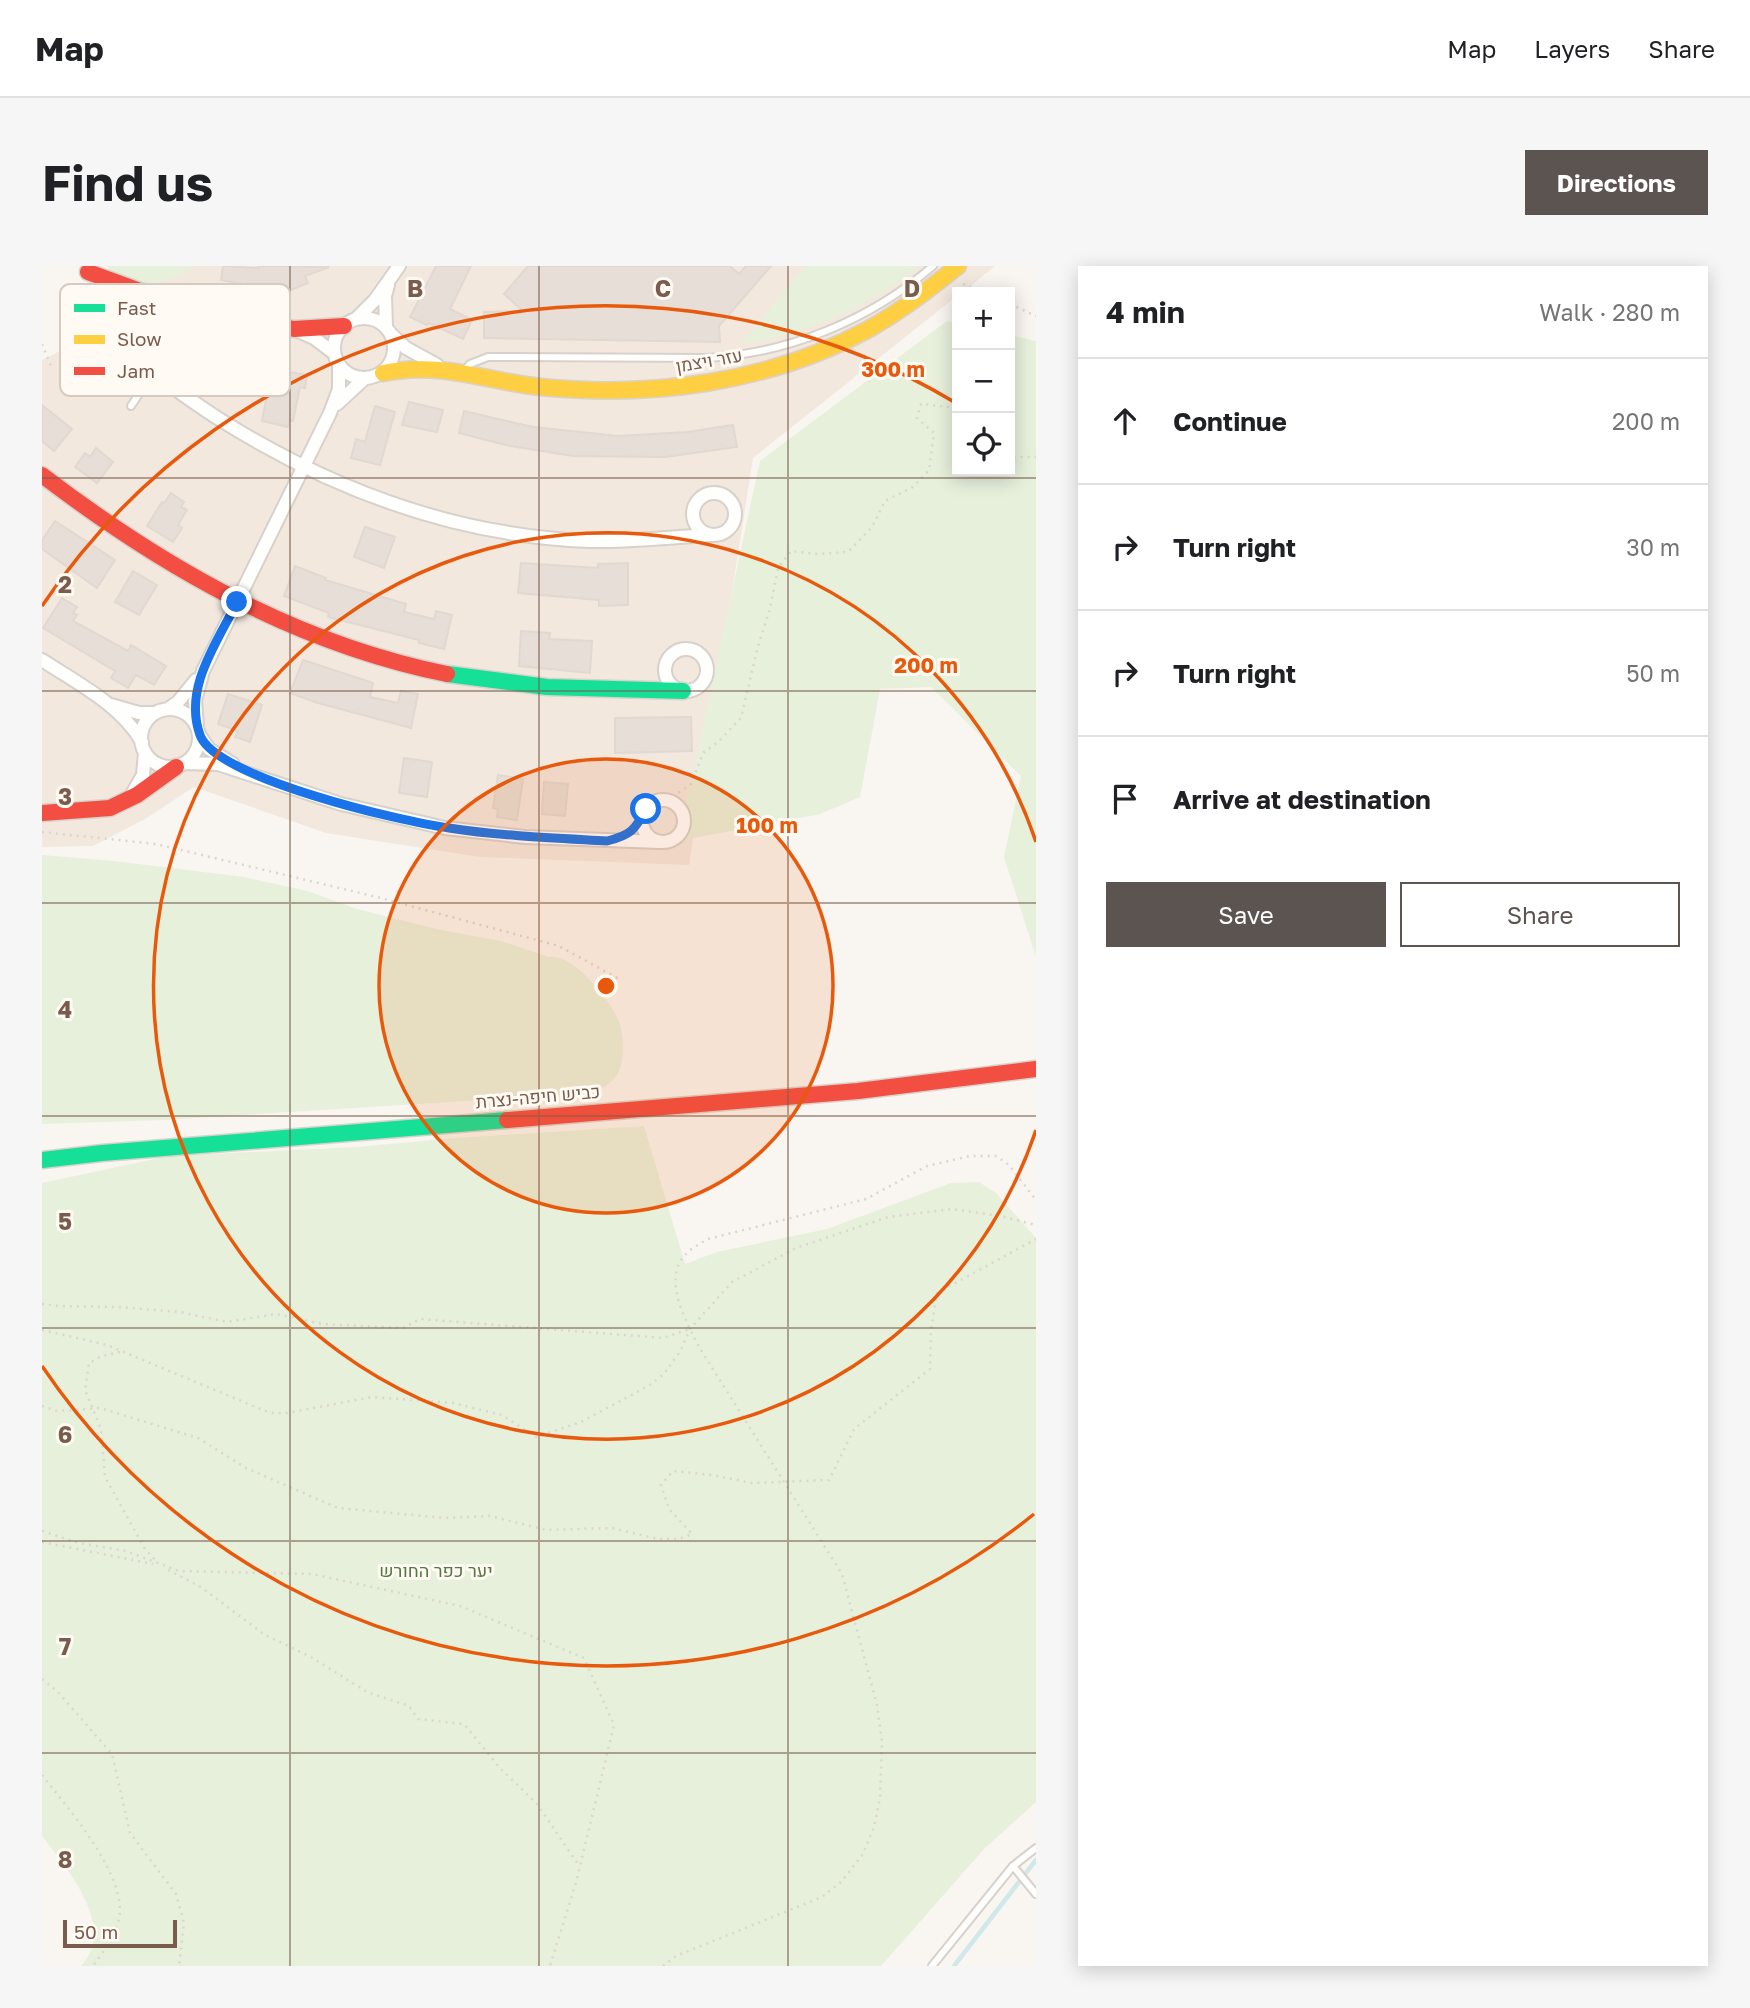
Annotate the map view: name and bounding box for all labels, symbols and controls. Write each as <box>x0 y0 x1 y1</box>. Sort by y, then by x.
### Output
text: Map <box>35 29 104 68</box>
text: Map <box>1447 34 1496 63</box>
text: Layers <box>1534 34 1610 63</box>
text: Share <box>1648 34 1715 63</box>
button: Directions <box>1525 150 1708 215</box>
text: Find us <box>42 153 213 212</box>
text: B <box>407 274 423 302</box>
text: C <box>655 274 671 302</box>
text: D <box>904 274 920 302</box>
legend <box>60 284 290 396</box>
map controls <box>952 287 1015 476</box>
button: + <box>952 287 1015 350</box>
text: 4 min <box>1106 294 1185 330</box>
text: Fast <box>117 296 156 319</box>
text: Walk · 280 m <box>1539 298 1680 326</box>
text: Slow <box>117 327 162 350</box>
street label: עזר ויצמן <box>674 343 744 377</box>
button: − <box>952 350 1015 413</box>
text: 300 m <box>861 356 925 382</box>
text: Jam <box>117 359 155 382</box>
icon: ahead <box>1106 402 1144 440</box>
text: Continue <box>1173 406 1287 437</box>
text: 200 m <box>1612 407 1680 435</box>
button: locate <box>952 413 1015 476</box>
icon: right <box>1106 528 1144 566</box>
text: Turn right <box>1173 532 1296 563</box>
text: 30 m <box>1626 533 1680 561</box>
text: 2 <box>58 570 72 598</box>
route end <box>221 586 252 617</box>
text: 200 m <box>894 652 958 678</box>
icon: right <box>1106 654 1144 692</box>
text: Turn right <box>1173 658 1296 689</box>
text: 50 m <box>1626 659 1680 687</box>
icon: arrive <box>1106 780 1144 818</box>
text: 3 <box>58 782 72 810</box>
text: Arrive at destination <box>1173 784 1431 815</box>
route start <box>630 793 661 824</box>
text: 100 m <box>736 812 798 838</box>
button: Save <box>1106 882 1386 947</box>
button: Share <box>1400 882 1680 947</box>
centre of rings <box>594 974 618 998</box>
text: 4 <box>58 995 72 1023</box>
street label: כביש חיפה-נצרת <box>475 1080 601 1112</box>
text: 5 <box>58 1207 72 1235</box>
text: 6 <box>58 1420 72 1448</box>
park label: יער כפר החורש <box>379 1559 493 1581</box>
text: 7 <box>59 1632 71 1660</box>
text: 8 <box>58 1845 72 1873</box>
scale bar <box>63 1917 177 1949</box>
text: 50 m <box>74 1920 118 1943</box>

